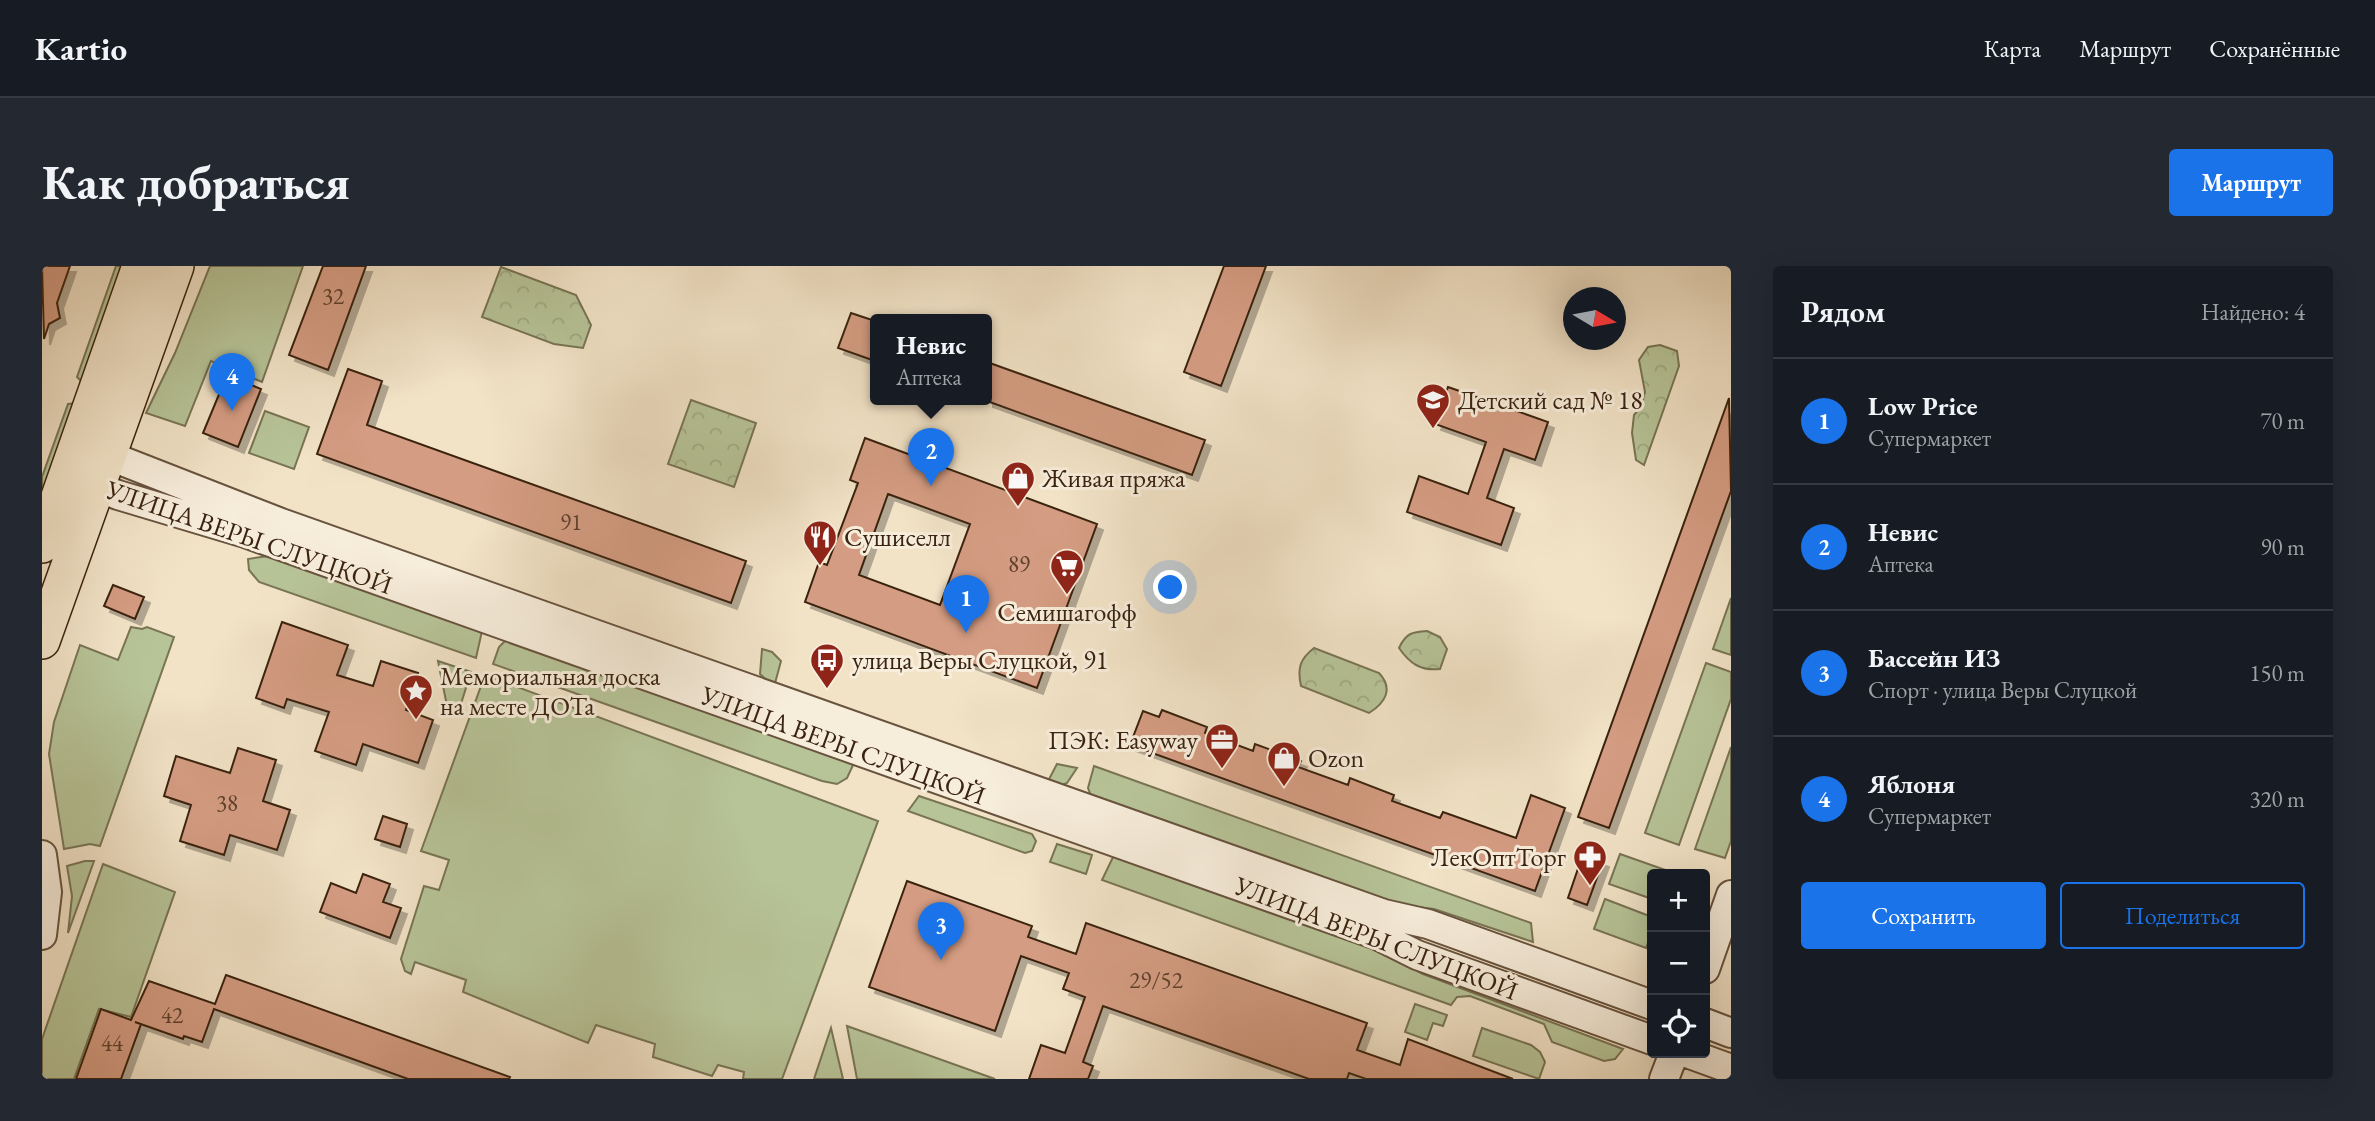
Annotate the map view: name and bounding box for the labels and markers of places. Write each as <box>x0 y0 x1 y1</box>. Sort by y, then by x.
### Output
pin: 4 <box>209 353 255 411</box>
school or university icon: Детский сад № 18 <box>1414 381 1452 430</box>
place label: Детский сад № 18 <box>1458 383 1643 417</box>
pin: 2 <box>908 428 954 486</box>
shop icon: Живая пряжа <box>999 459 1037 508</box>
place label: Живая пряжа <box>1041 461 1186 495</box>
restaurant icon: Сушиселл <box>801 518 839 567</box>
place label: Сушиселл <box>844 520 951 554</box>
supermarket icon: Семишагофф <box>1048 547 1086 596</box>
pin: 1 <box>943 575 989 633</box>
place label: Семишагофф <box>997 595 1137 629</box>
bus stop icon: улица Веры Слуцкой, 91 <box>808 641 846 690</box>
place label: улица Веры Слуцкой, 91 <box>852 643 1108 677</box>
place label: Мемориальная доска на месте ДОТа <box>440 659 661 723</box>
place icon: Мемориальная доска на месте ДОТа <box>397 672 435 721</box>
office icon: ПЭК: Easyway <box>1203 721 1241 770</box>
place label: ПЭК: Easyway <box>1048 723 1199 757</box>
shop icon: Ozon <box>1265 739 1303 788</box>
place label: Ozon <box>1308 741 1365 775</box>
pharmacy icon: ЛекОптТорг <box>1571 838 1609 887</box>
place label: ЛекОптТорг <box>1431 840 1566 874</box>
pin: 3 <box>918 902 964 960</box>

